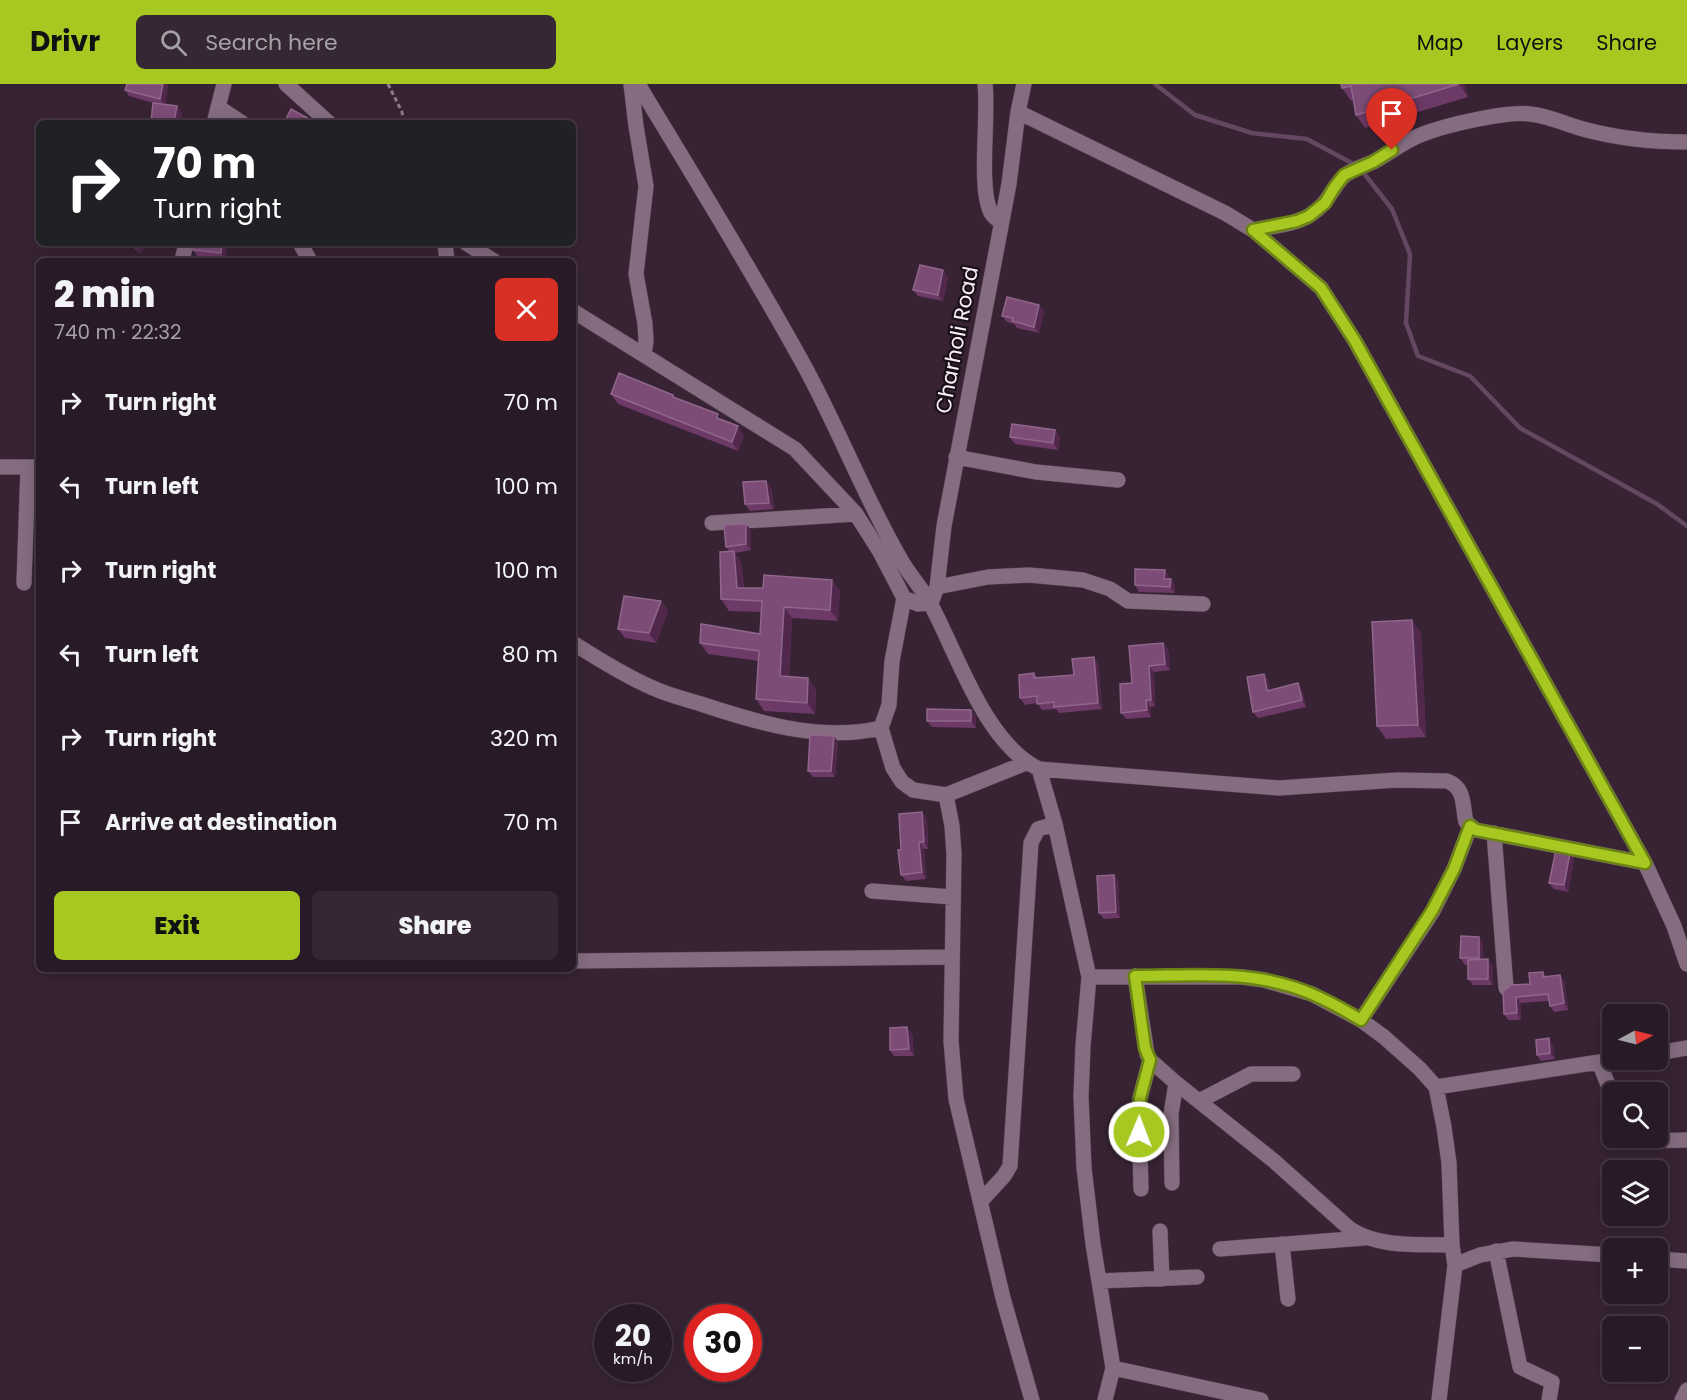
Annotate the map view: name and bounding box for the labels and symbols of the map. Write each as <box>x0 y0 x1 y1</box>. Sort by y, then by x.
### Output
pin <box>1366 88 1417 150</box>
street label: Charholi Road <box>928 264 985 416</box>
north arrow <box>1602 1004 1668 1070</box>
position arrow <box>1107 1100 1171 1164</box>
speed limit sign: 30 <box>684 1304 762 1382</box>

